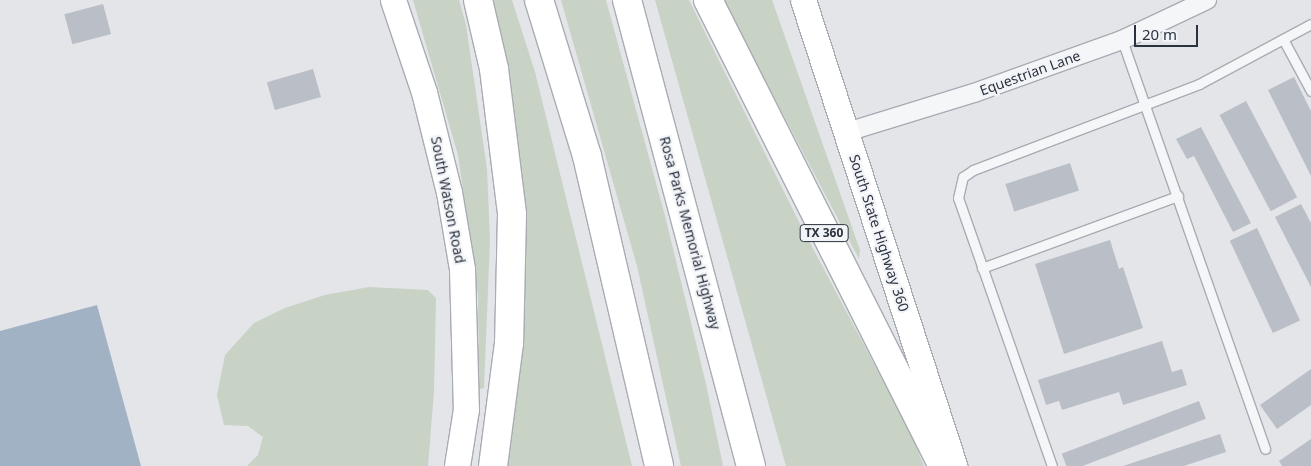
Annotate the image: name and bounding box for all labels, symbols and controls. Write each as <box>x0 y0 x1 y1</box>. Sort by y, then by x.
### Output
scale bar <box>1136 15 1200 47</box>
text: 20 m <box>1142 24 1177 44</box>
street label: Equestrian Lane <box>977 47 1083 99</box>
street label: South Watson Road <box>427 135 469 265</box>
street label: Rosa Parks Memorial Highway <box>656 135 724 331</box>
street label: South State Highway 360 <box>846 152 912 314</box>
road number: TX 360 <box>799 224 849 242</box>

